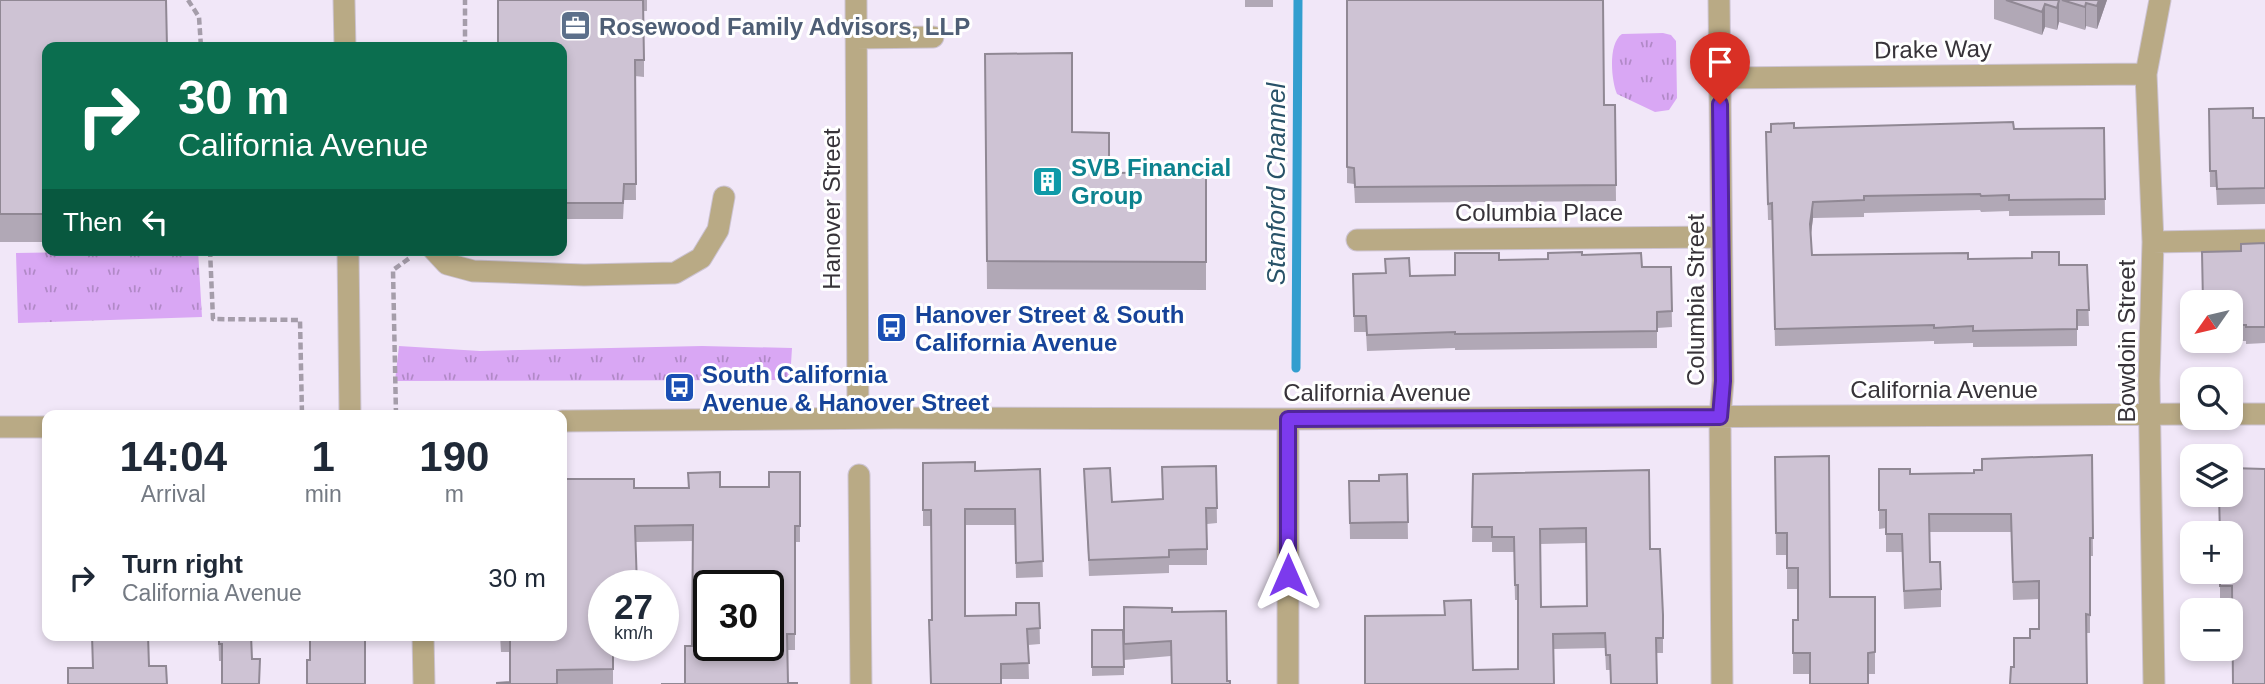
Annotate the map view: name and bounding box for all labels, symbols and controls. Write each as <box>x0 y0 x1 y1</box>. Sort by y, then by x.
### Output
office icon: Rosewood Family Advisors, LLP <box>559 9 593 43</box>
place label: Rosewood Family Advisors, LLP <box>599 13 970 40</box>
pin <box>1690 32 1750 104</box>
street label: Drake Way <box>1874 34 1992 64</box>
icon: arrive <box>1701 43 1739 81</box>
icon: right <box>63 70 154 161</box>
text: 30 m <box>178 70 290 124</box>
water label: Stanford Channel <box>1261 82 1291 285</box>
text: California Avenue <box>178 127 428 163</box>
street label: Hanover Street <box>818 128 845 290</box>
place label: SVB Financial Group <box>1071 154 1231 209</box>
building icon: SVB Financial Group <box>1031 164 1065 198</box>
street label: Columbia Place <box>1455 199 1623 226</box>
icon: left <box>136 203 174 241</box>
text: Then <box>63 207 122 237</box>
street label: Columbia Street <box>1682 214 1709 386</box>
street label: Bowdoin Street <box>2113 259 2140 422</box>
north arrow <box>2180 290 2244 354</box>
map controls <box>2180 290 2243 661</box>
place label: Hanover Street & South California Avenue <box>915 301 1184 356</box>
bus stop icon: Hanover Street & South California Avenue <box>875 311 909 345</box>
place label: South California Avenue & Hanover Street <box>702 361 989 416</box>
button: search <box>2180 367 2243 430</box>
bus stop icon: South California Avenue & Hanover Street <box>662 371 696 405</box>
street label: California Avenue <box>1850 376 2038 403</box>
street label: California Avenue <box>1283 379 1471 406</box>
text: 14:04 <box>120 433 227 480</box>
text: 1 <box>311 433 335 480</box>
text: 190 <box>419 433 489 480</box>
button: layers <box>2180 444 2243 507</box>
text: Arrival <box>141 481 206 507</box>
text: min <box>305 481 342 507</box>
text: m <box>445 481 464 507</box>
button: + <box>2180 521 2243 584</box>
position arrow <box>1251 538 1325 612</box>
text: Turn right <box>122 549 243 579</box>
icon: right <box>63 559 101 597</box>
text: 30 m <box>488 563 546 593</box>
speed limit sign: 30 <box>693 570 784 661</box>
text: California Avenue <box>122 580 302 606</box>
text: 27 <box>614 587 653 626</box>
button: − <box>2180 598 2243 661</box>
text: km/h <box>614 623 653 643</box>

